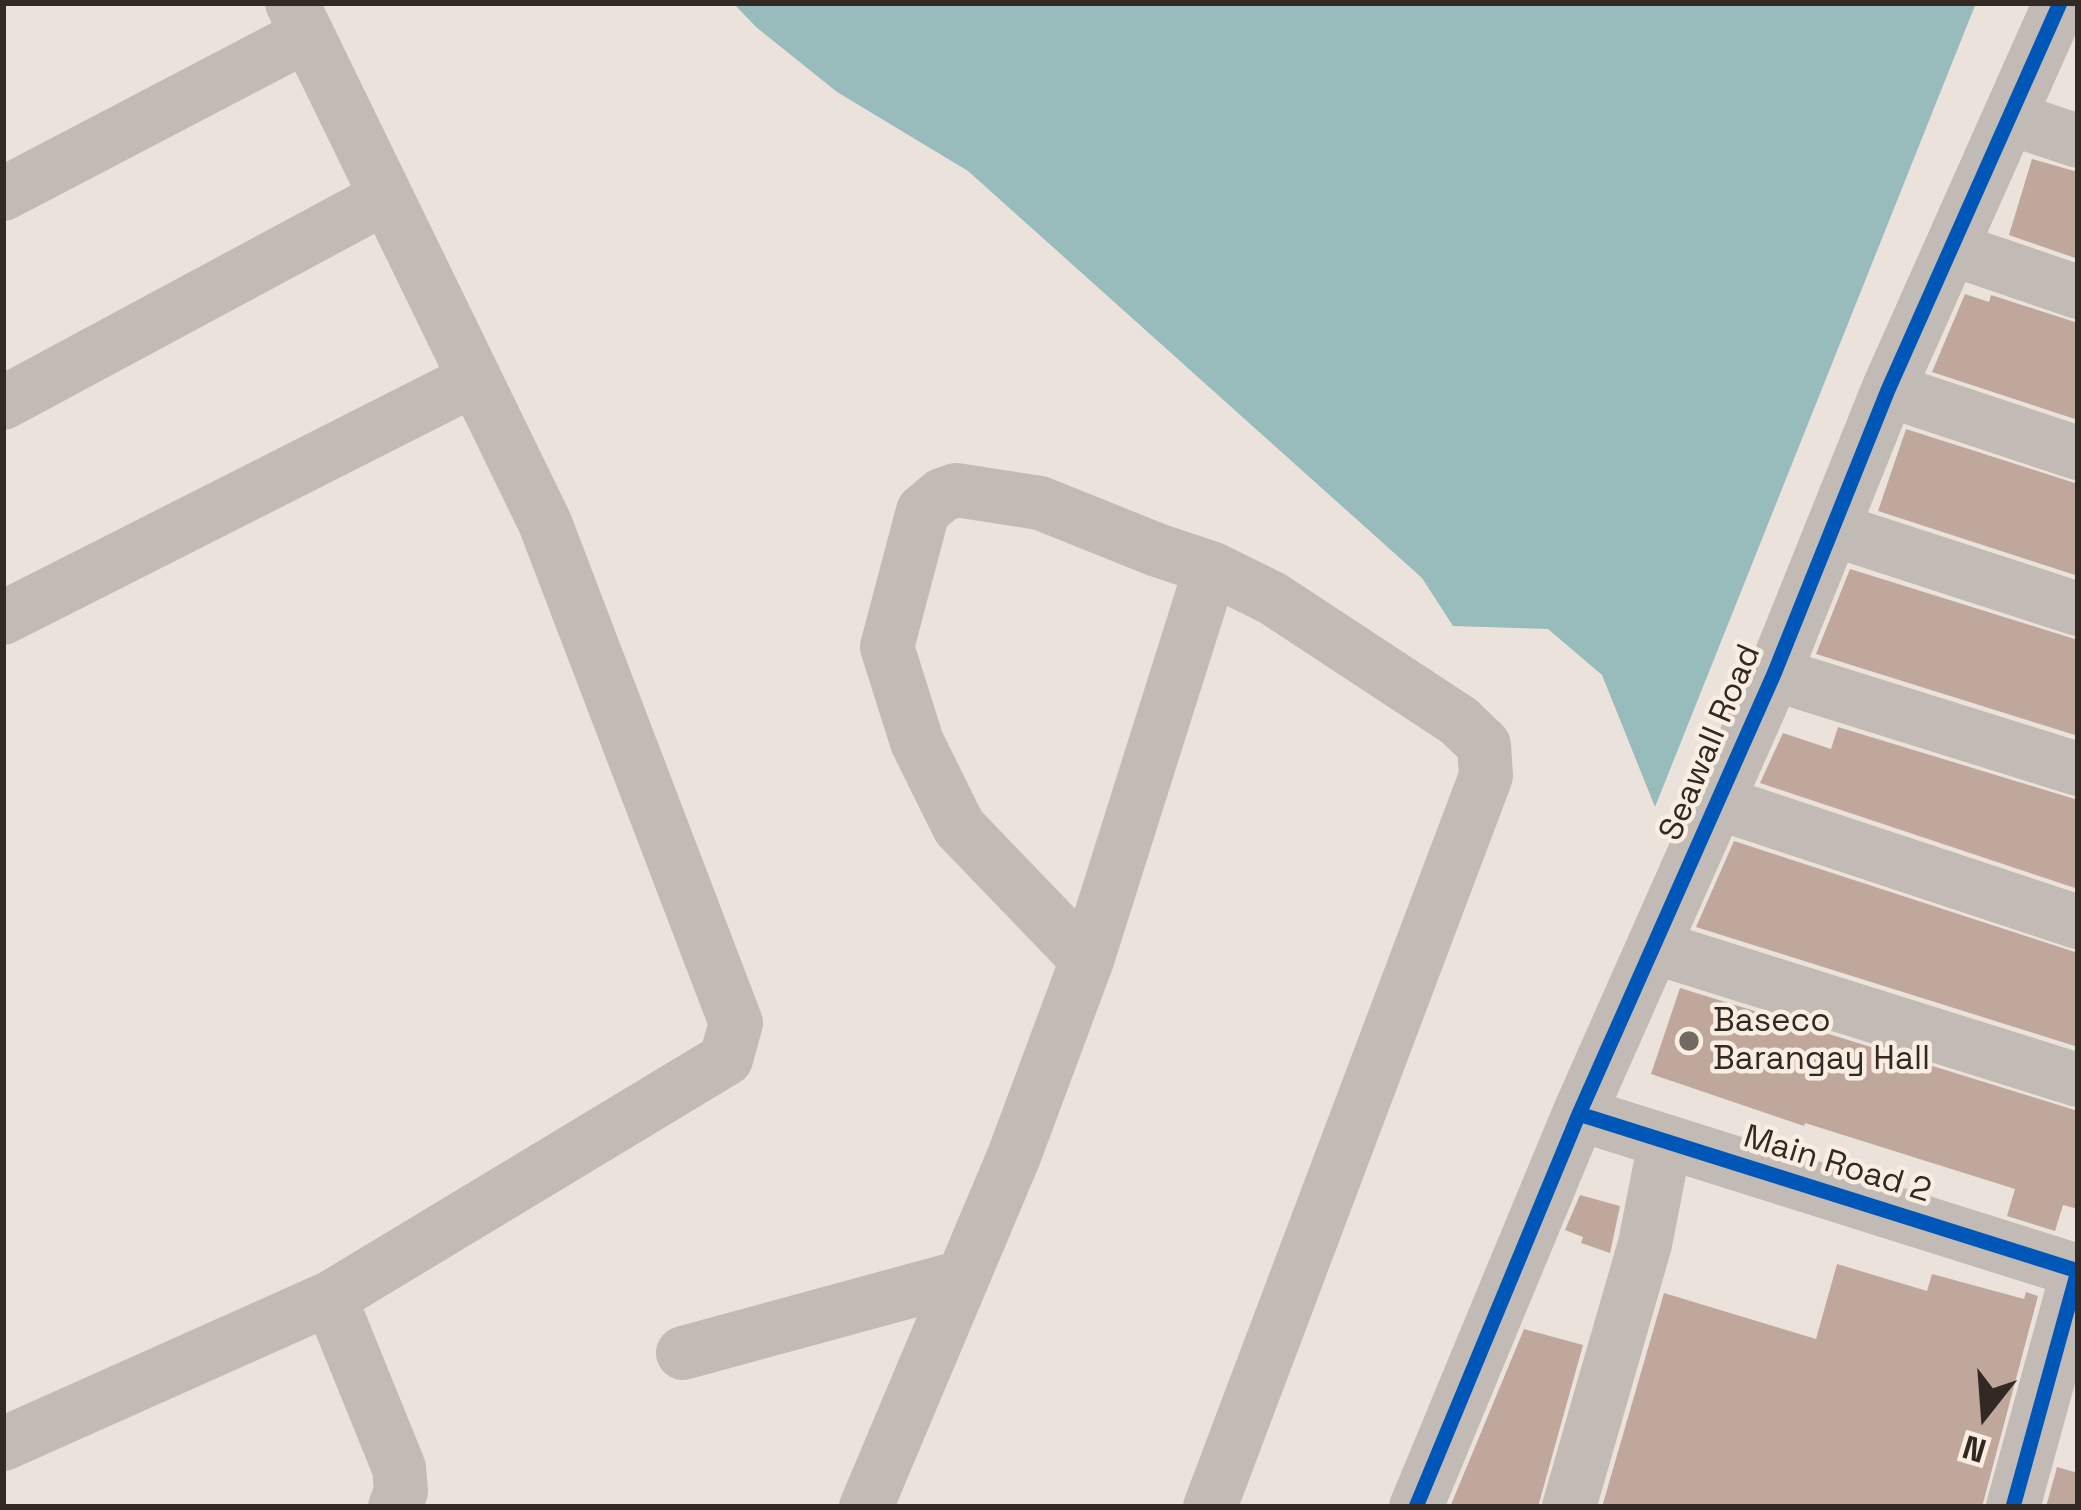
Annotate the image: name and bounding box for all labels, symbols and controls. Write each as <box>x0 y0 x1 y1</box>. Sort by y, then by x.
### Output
street label: Seawall Road <box>1652 639 1770 847</box>
place label: Baseco Barangay Hall <box>1713 1002 1930 1080</box>
marker: Baseco Barangay Hall <box>1676 1028 1702 1054</box>
street label: Main Road 2 <box>1739 1118 1935 1212</box>
north arrow <box>1925 1354 2045 1474</box>
text: N <box>1958 1425 1991 1472</box>

